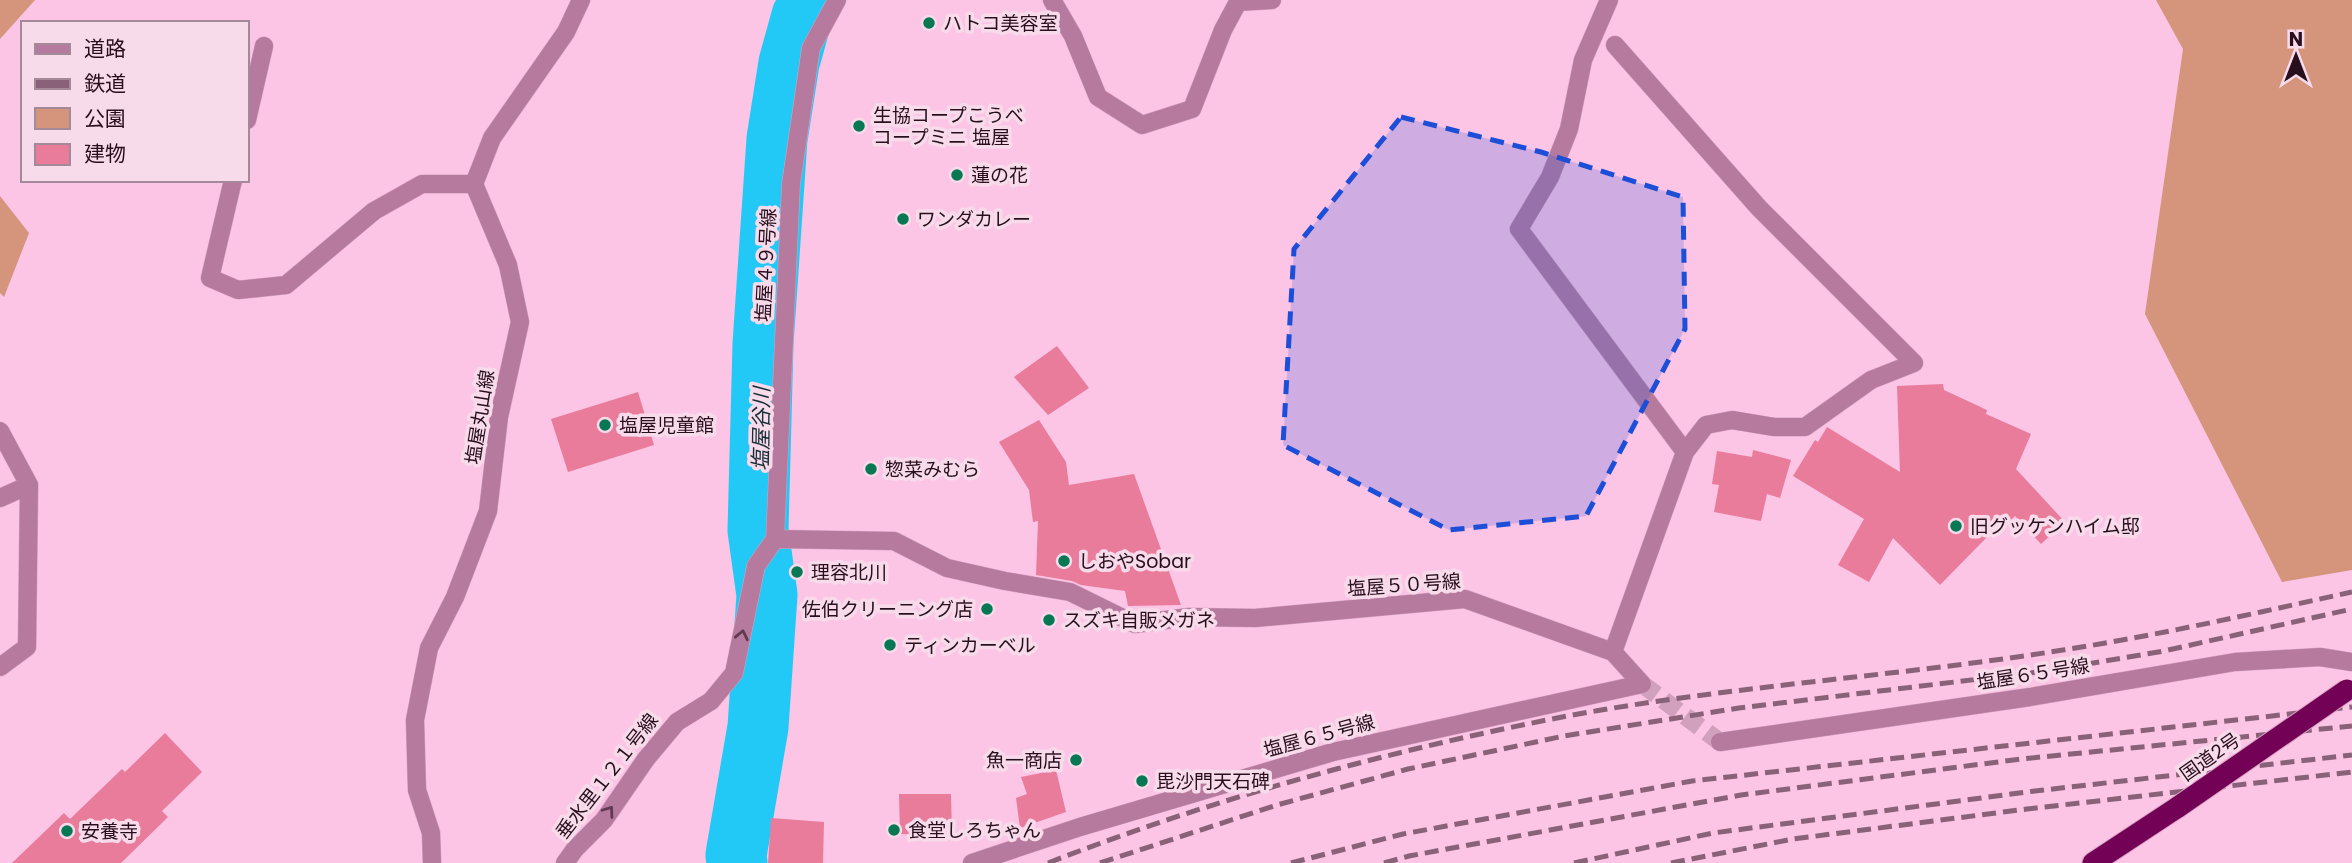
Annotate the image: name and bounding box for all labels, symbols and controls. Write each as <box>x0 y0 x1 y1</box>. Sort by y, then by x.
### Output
place label: ハトコ美容室 <box>943 10 1058 37</box>
marker: ハトコ美容室 <box>921 15 937 31</box>
legend <box>21 21 248 182</box>
north arrow <box>2261 21 2331 91</box>
text: N <box>2289 26 2303 53</box>
text: 道路 <box>84 34 126 63</box>
text: 鉄道 <box>84 69 126 98</box>
place label: 生協コープこうべ コープミニ 塩屋 <box>873 102 1024 151</box>
text: 公園 <box>84 104 126 133</box>
marker: 生協コープこうべ コープミニ 塩屋 <box>851 118 867 134</box>
text: 建物 <box>84 139 126 168</box>
place label: 蓮の花 <box>971 162 1028 189</box>
marker: 蓮の花 <box>949 167 965 183</box>
place label: ワンダカレー <box>917 206 1031 233</box>
street label: 塩屋４９号線 <box>750 207 782 323</box>
marker: ワンダカレー <box>895 211 911 227</box>
street label: 塩屋丸山線 <box>459 368 501 466</box>
water label: 塩屋谷川 <box>746 385 776 471</box>
place label: 塩屋児童館 <box>619 412 714 439</box>
marker: 塩屋児童館 <box>597 417 613 433</box>
place label: 惣菜みむら <box>885 456 980 483</box>
marker: 惣菜みむら <box>863 461 879 477</box>
place label: 旧グッケンハイム邸 <box>1970 513 2140 540</box>
marker: 旧グッケンハイム邸 <box>1948 518 1964 534</box>
place label: しおやSobar <box>1078 548 1191 575</box>
marker: しおやSobar <box>1056 553 1072 569</box>
place label: 理容北川 <box>811 559 887 586</box>
marker: 理容北川 <box>789 564 805 580</box>
street label: 塩屋５０号線 <box>1346 568 1462 602</box>
place label: 佐伯クリーニング店 <box>802 596 973 623</box>
marker: 佐伯クリーニング店 <box>979 601 995 617</box>
place label: スズキ自販メガネ <box>1063 607 1215 634</box>
marker: スズキ自販メガネ <box>1041 612 1057 628</box>
one-way arrow <box>733 629 748 641</box>
place label: ティンカーベル <box>904 632 1036 659</box>
marker: ティンカーベル <box>882 637 898 653</box>
street label: 塩屋６５号線 <box>1975 652 2091 696</box>
street label: 垂水里１２１号線 <box>550 708 664 844</box>
street label: 塩屋６５号線 <box>1260 708 1378 764</box>
street label: 国道2号 <box>2174 726 2246 788</box>
place label: 魚一商店 <box>986 747 1062 774</box>
marker: 魚一商店 <box>1068 752 1084 768</box>
place label: 毘沙門天石碑 <box>1156 768 1270 795</box>
marker: 毘沙門天石碑 <box>1134 773 1150 789</box>
one-way arrow <box>601 806 614 819</box>
place label: 食堂しろちゃん <box>908 817 1041 844</box>
place label: 安養寺 <box>81 818 138 845</box>
marker: 食堂しろちゃん <box>886 822 902 838</box>
marker: 安養寺 <box>59 823 75 839</box>

